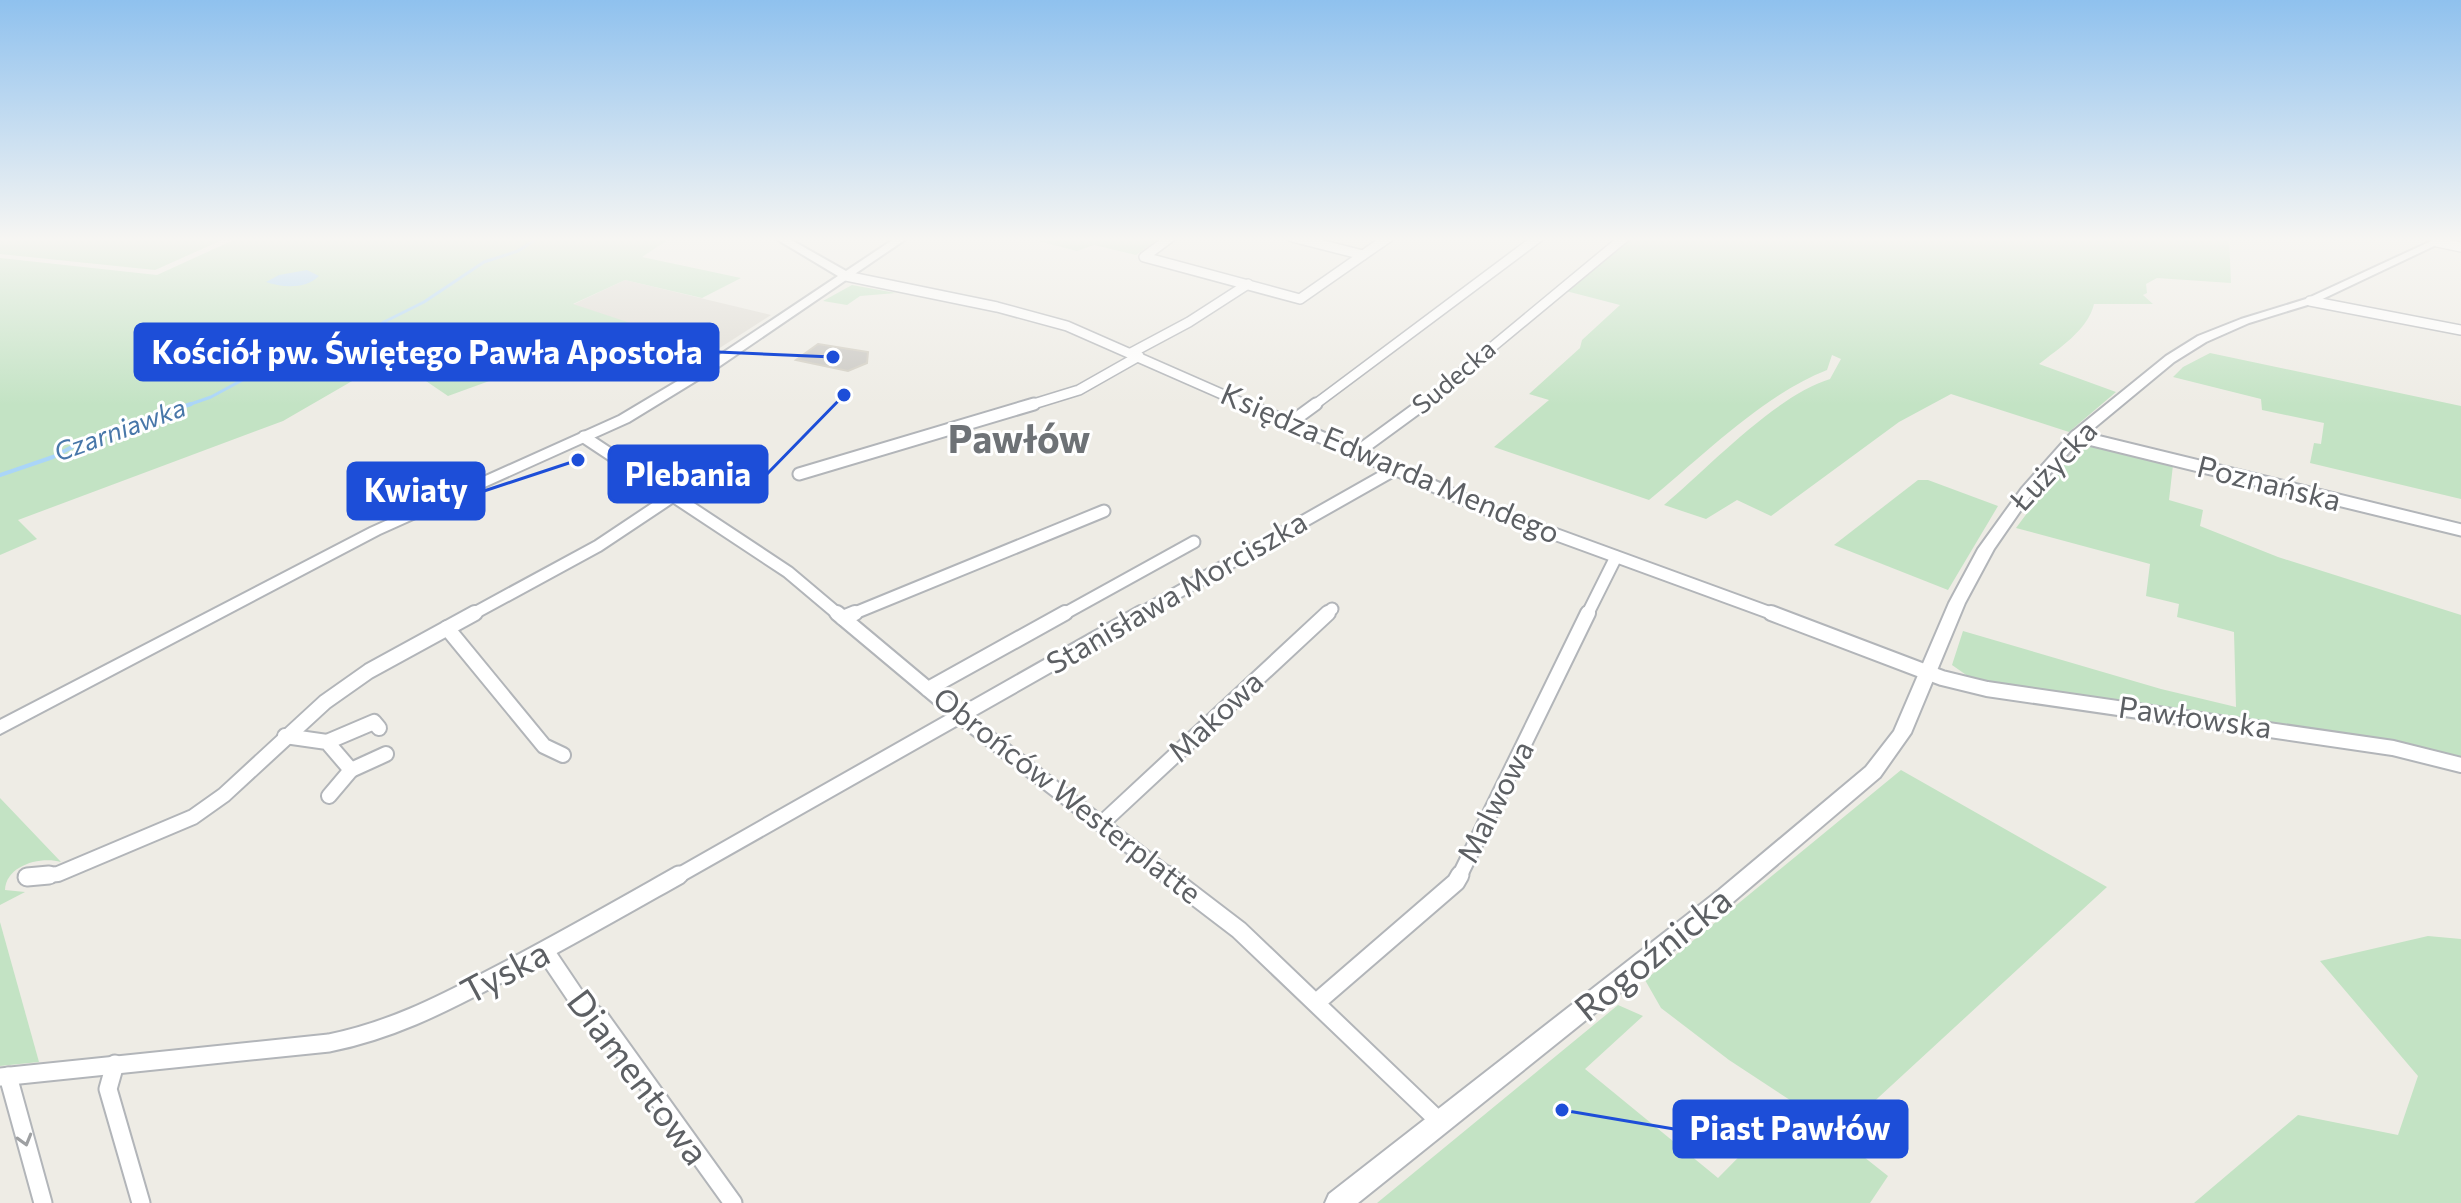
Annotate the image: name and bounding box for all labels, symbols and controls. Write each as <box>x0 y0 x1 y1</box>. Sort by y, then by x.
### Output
callout: Kościół pw. Świętego Pawła Apostoła <box>135 324 718 380</box>
text: Kościół pw. Świętego Pawła Apostoła <box>151 331 703 371</box>
street label: Sudecka <box>1405 332 1501 420</box>
street label: Księdza Edwarda Mendego <box>1216 373 1566 550</box>
water label: Czarniawka <box>49 390 190 467</box>
street label: Łużycka <box>2000 411 2104 518</box>
district label: Pawłów <box>948 414 1091 461</box>
callout: Plebania <box>609 446 767 502</box>
street label: Poznańska <box>2194 446 2345 517</box>
text: Plebania <box>625 453 751 493</box>
callout: Kwiaty <box>348 463 484 519</box>
text: Kwiaty <box>364 469 469 509</box>
street label: Stanisława Morciszka <box>1039 501 1313 680</box>
street label: Makowa <box>1159 662 1270 768</box>
street label: Obrońców Westerplatte <box>927 678 1210 910</box>
street label: Pawłowska <box>2116 686 2274 745</box>
street label: Malwowa <box>1447 734 1540 868</box>
street label: Rogoźnicka <box>1564 876 1739 1029</box>
street label: Tyska <box>452 929 556 1012</box>
street label: Diamentowa <box>559 979 720 1172</box>
callout: Piast Pawłów <box>1674 1101 1907 1157</box>
text: Piast Pawłów <box>1689 1107 1891 1147</box>
one-way arrow <box>16 1132 33 1146</box>

